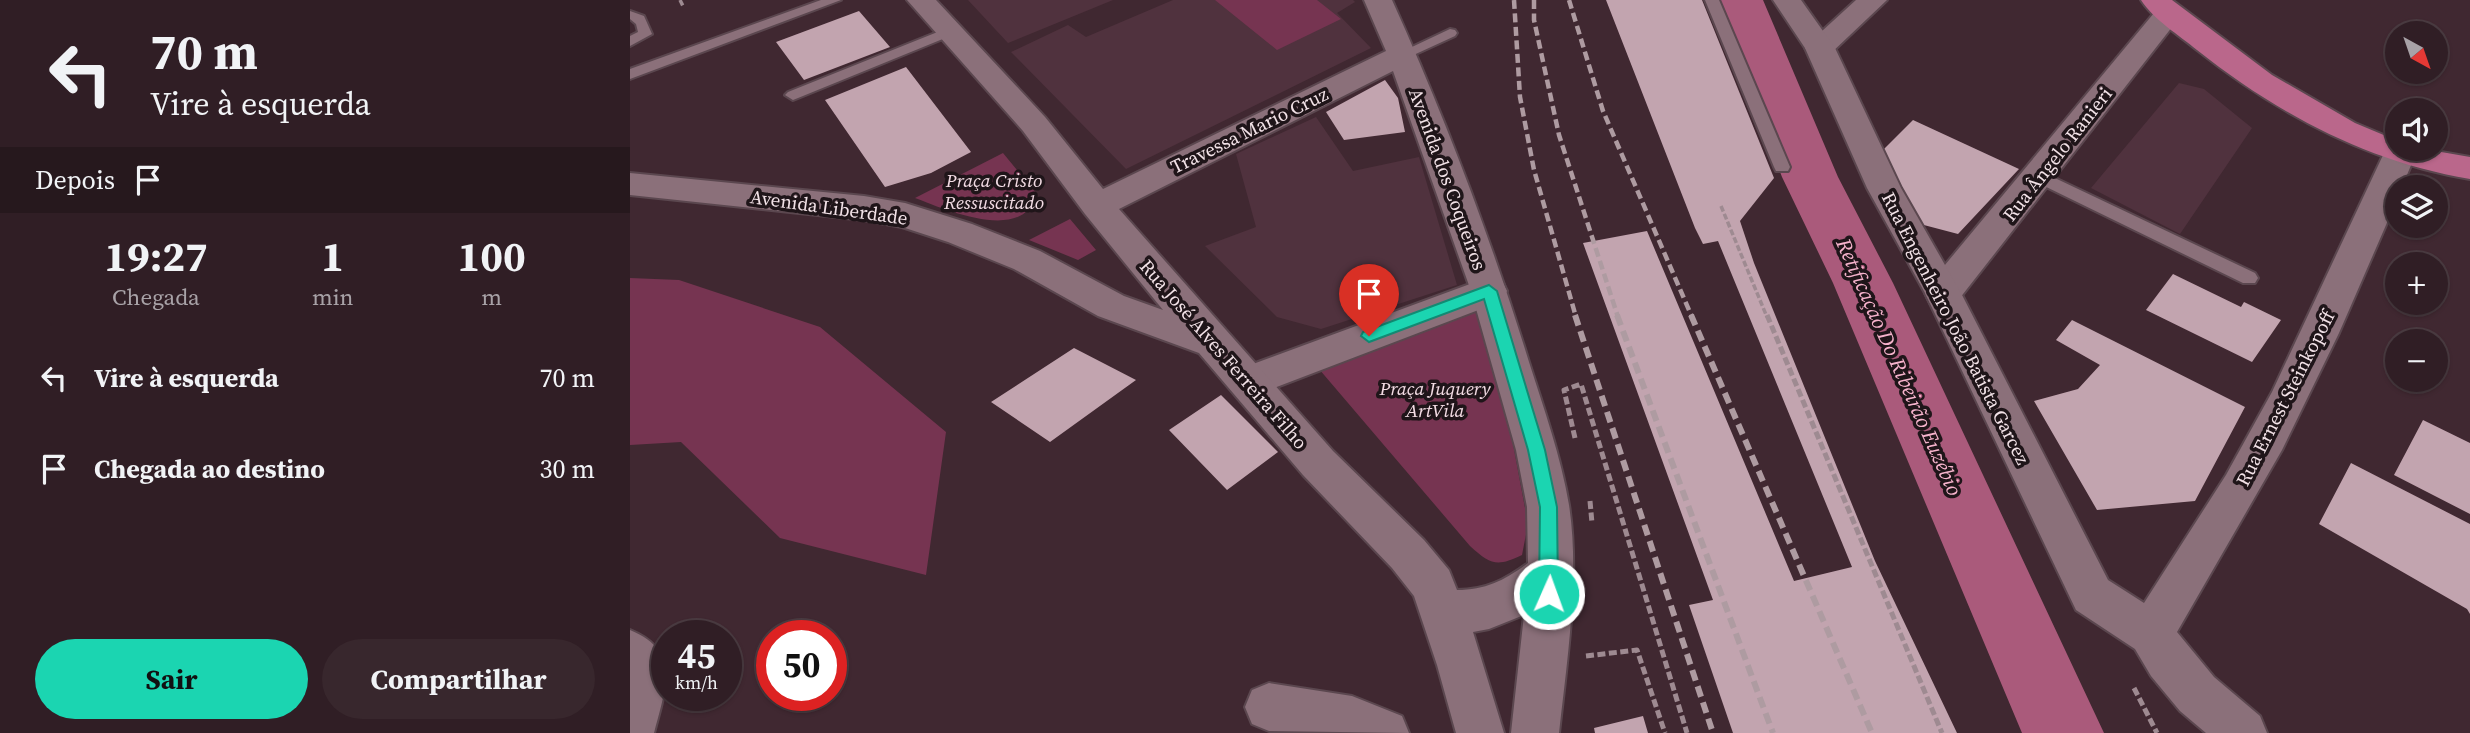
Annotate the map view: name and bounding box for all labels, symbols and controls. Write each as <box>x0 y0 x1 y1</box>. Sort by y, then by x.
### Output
text: 70 m <box>150 18 258 85</box>
north arrow <box>2385 21 2448 84</box>
map controls <box>2385 21 2448 392</box>
icon: left <box>35 28 126 119</box>
street label: Travessa Mario Cruz <box>1166 80 1332 179</box>
street label: Rua Ângelo Ranieri <box>1996 81 2118 226</box>
text: Vire à esquerda <box>150 82 371 126</box>
street label: Avenida dos Coqueiros <box>1403 84 1493 274</box>
button: sound <box>2385 98 2448 161</box>
icon: arrive <box>129 161 167 199</box>
text: Depois <box>35 162 115 198</box>
park label: Praça Cristo Ressuscitado <box>943 167 1044 215</box>
button: layers <box>2385 175 2448 238</box>
street label: Avenida Liberdade <box>749 183 909 231</box>
street label: Rua Engenheiro João Batista Garcez <box>1876 187 2036 469</box>
text: 19:27 <box>104 227 208 285</box>
text: 1 <box>321 227 344 285</box>
text: 100 <box>458 227 526 285</box>
water label: Retificação Do Ribeirão Euzébio <box>1829 233 1969 500</box>
button: + <box>2385 252 2448 315</box>
street label: Rua José Alves Ferreira Filho <box>1134 254 1314 454</box>
pin <box>1339 264 1399 336</box>
icon: arrive <box>1350 275 1388 313</box>
text: Chegada <box>112 281 200 313</box>
text: min <box>312 281 353 313</box>
text: m <box>481 281 502 313</box>
street label: Rua Ernest Steinkopoff <box>2229 304 2341 490</box>
button: − <box>2385 329 2448 392</box>
icon: left <box>35 359 73 397</box>
text: Vire à esquerda <box>94 360 279 396</box>
text: 70 m <box>540 360 595 396</box>
park label: Praça Juquery ArtVila <box>1379 375 1491 423</box>
icon: arrive <box>35 450 73 488</box>
text: Chegada ao destino <box>94 451 325 487</box>
text: 30 m <box>540 451 595 487</box>
position arrow <box>1512 557 1586 631</box>
speed limit sign: 50 <box>756 620 847 711</box>
text: 45 <box>678 632 715 680</box>
button: Sair <box>35 639 308 719</box>
button: Compartilhar <box>322 639 595 719</box>
text: km/h <box>675 670 718 695</box>

